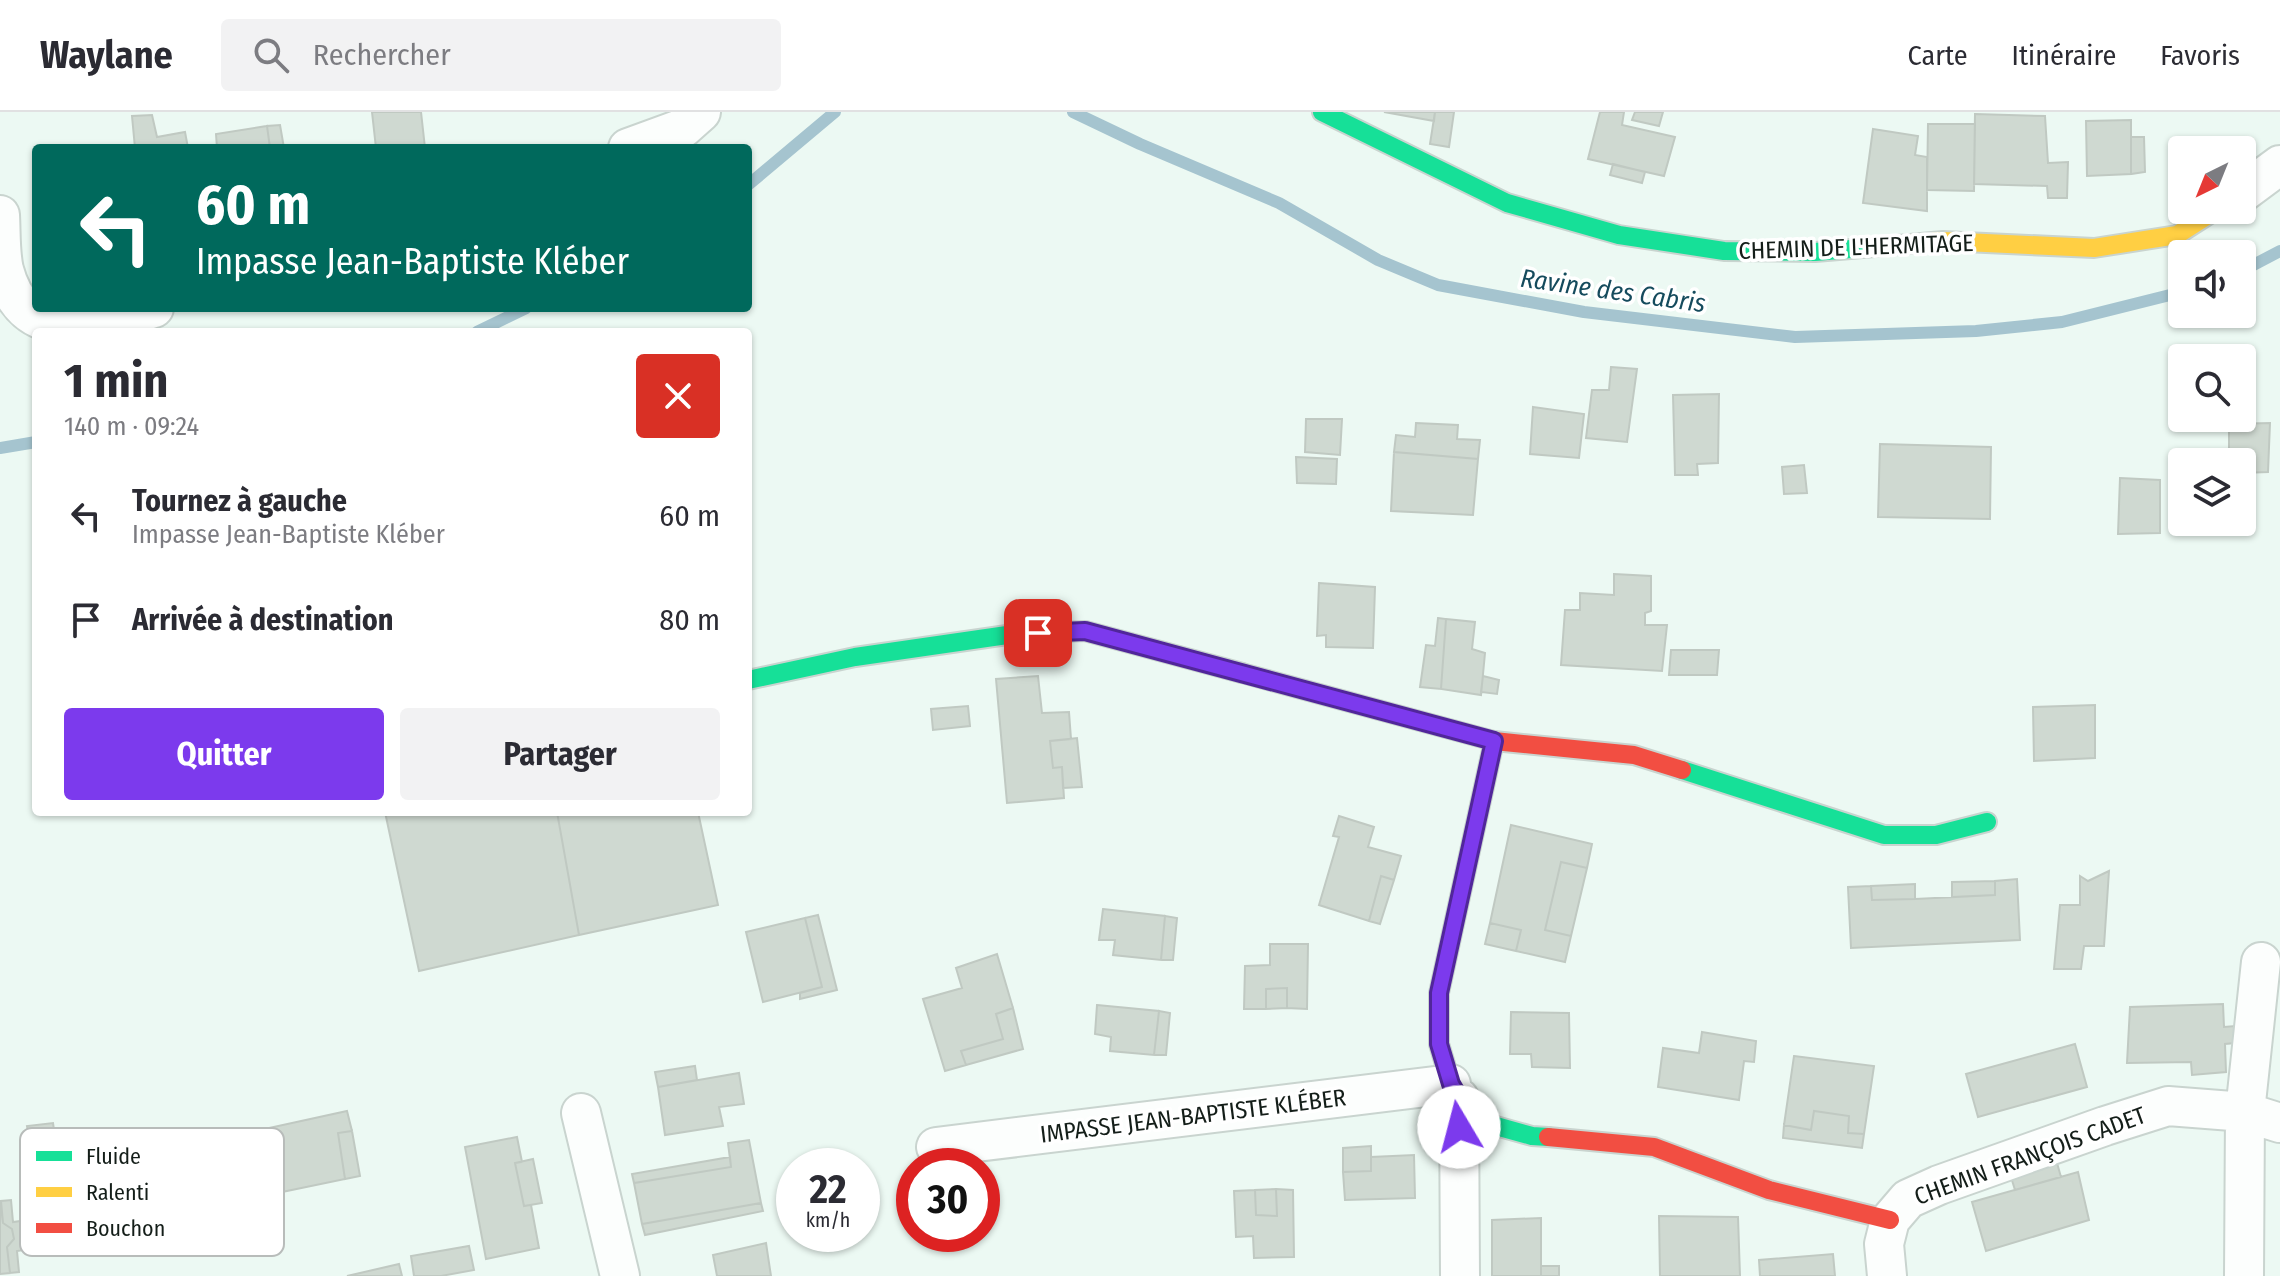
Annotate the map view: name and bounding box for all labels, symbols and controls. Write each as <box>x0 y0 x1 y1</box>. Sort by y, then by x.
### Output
search box <box>221 19 781 91</box>
text: Waylane <box>40 32 173 78</box>
icon: search <box>249 33 293 77</box>
text: Rechercher <box>313 37 451 73</box>
text: Carte <box>1908 39 1968 72</box>
text: Itinéraire <box>2012 39 2116 72</box>
text: Favoris <box>2160 39 2240 72</box>
north arrow <box>2168 136 2256 224</box>
map controls <box>2168 136 2256 536</box>
text: 60 m <box>196 172 310 239</box>
icon: left <box>64 176 168 280</box>
street label: CHEMIN DE L'HERMITAGE <box>1738 229 1974 265</box>
text: Impasse Jean-Baptiste Kléber <box>196 240 629 284</box>
button: sound <box>2168 240 2256 328</box>
water label: Ravine des Cabris <box>1518 263 1708 319</box>
button: search <box>2168 344 2256 432</box>
text: 1 min <box>64 352 169 410</box>
button: close <box>636 354 720 438</box>
text: 140 m · 09:24 <box>64 411 199 442</box>
button: layers <box>2168 448 2256 536</box>
text: Tournez à gauche <box>132 483 347 519</box>
icon: left <box>64 494 108 538</box>
text: 60 m <box>659 498 720 534</box>
text: Impasse Jean-Baptiste Kléber <box>132 519 445 550</box>
icon: arrive <box>64 598 108 642</box>
pin <box>1004 599 1072 667</box>
text: Arrivée à destination <box>132 602 393 638</box>
text: 80 m <box>659 602 720 638</box>
icon: arrive <box>1016 611 1060 655</box>
button: Quitter <box>64 708 384 800</box>
button: Partager <box>400 708 720 800</box>
street label: IMPASSE JEAN-BAPTISTE KLÉBER <box>1038 1082 1347 1149</box>
position arrow <box>1417 1085 1501 1169</box>
street label: CHEMIN FRANÇOIS CADET <box>1911 1101 2149 1211</box>
legend <box>20 1128 284 1256</box>
text: Fluide <box>86 1143 141 1170</box>
speed limit sign: 30 <box>896 1148 1000 1252</box>
text: 22 <box>809 1166 847 1214</box>
text: Ralenti <box>86 1179 149 1206</box>
text: km/h <box>806 1208 850 1232</box>
text: Bouchon <box>86 1215 165 1242</box>

